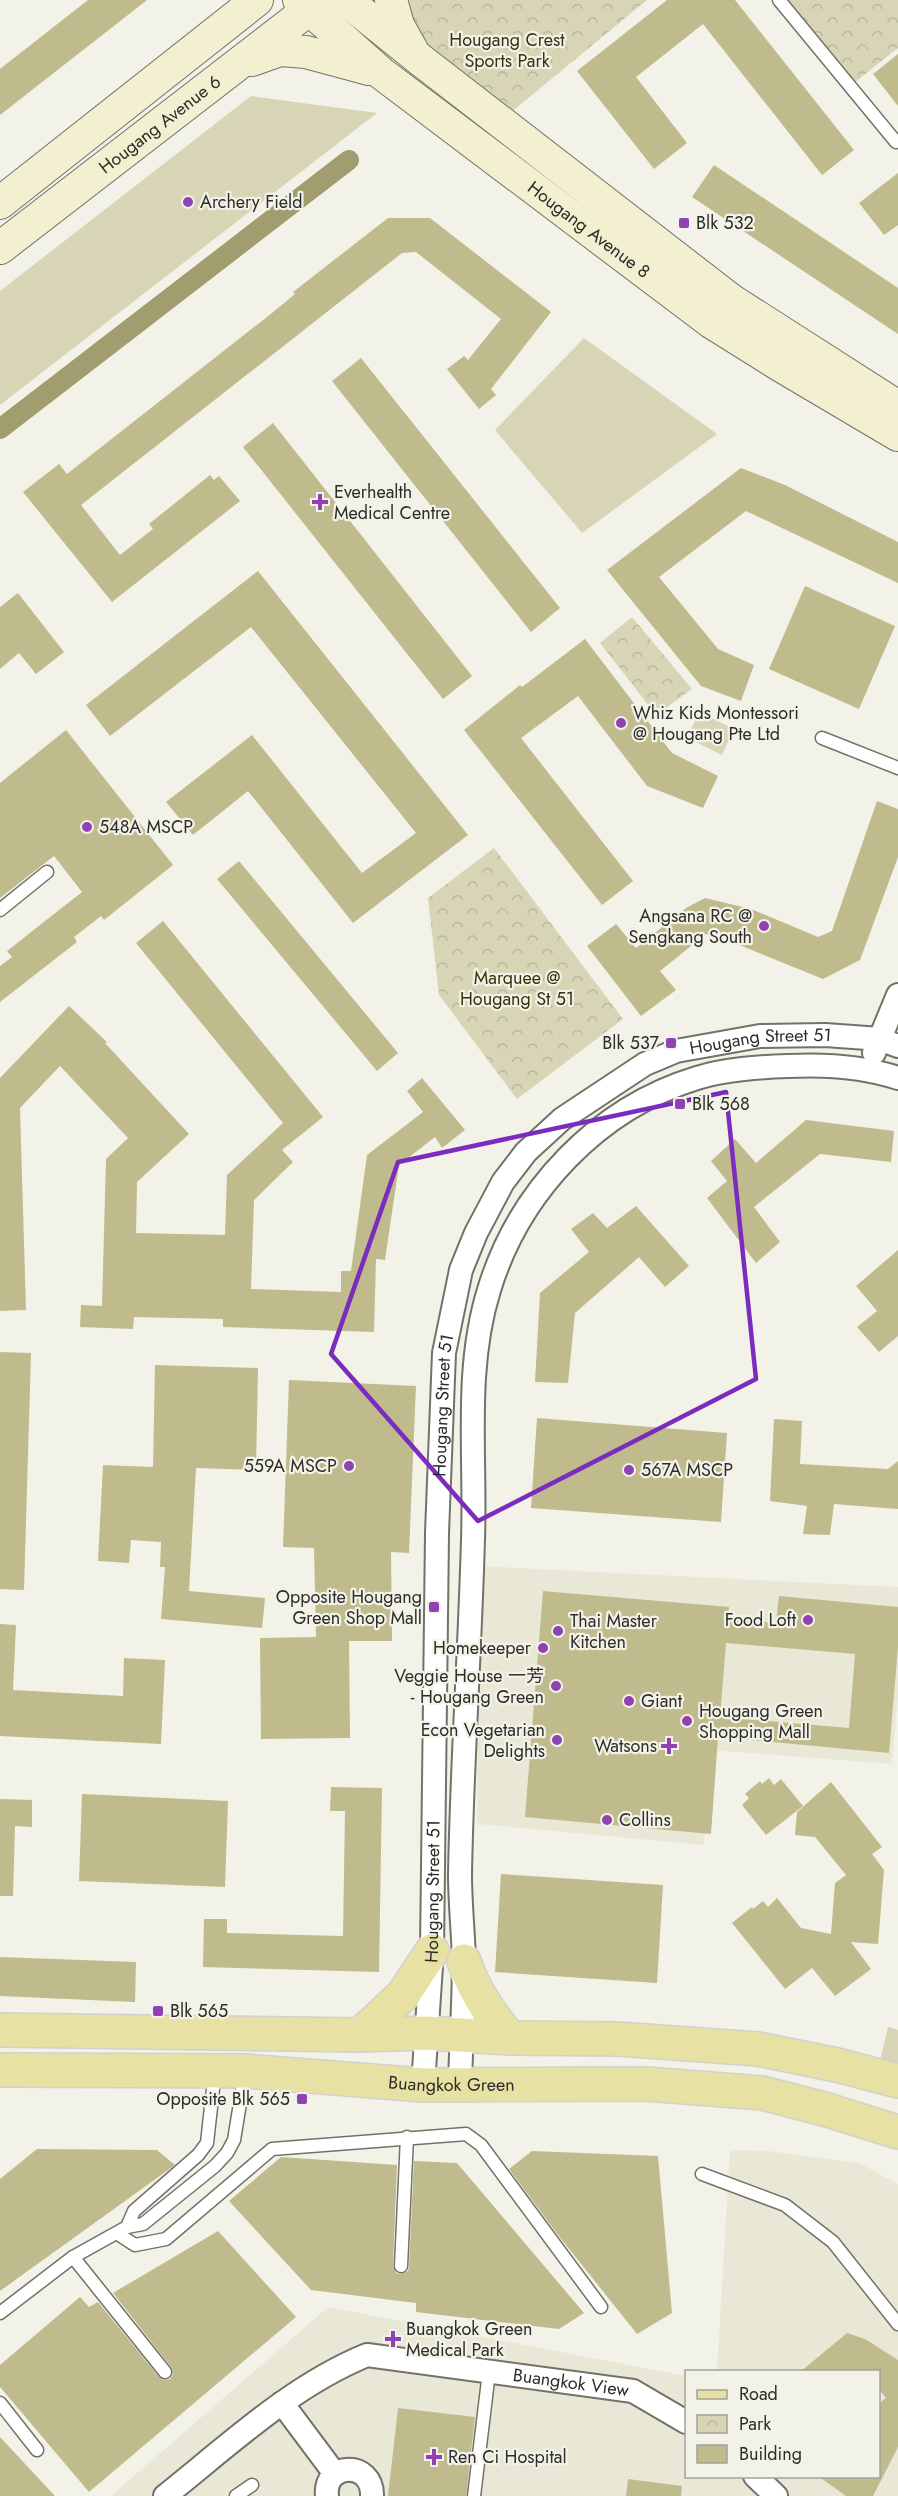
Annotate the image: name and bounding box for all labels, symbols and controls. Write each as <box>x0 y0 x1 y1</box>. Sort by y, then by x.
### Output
park label: Hougang Crest Sports Park <box>449 27 565 74</box>
street label: Hougang Avenue 6 <box>93 69 226 180</box>
street label: Hougang Avenue 8 <box>522 175 655 285</box>
place label: Archery Field <box>200 189 303 215</box>
marker: Archery Field <box>181 195 195 209</box>
place label: Blk 532 <box>696 210 754 236</box>
marker: Blk 532 <box>677 216 691 230</box>
place label: Everhealth Medical Centre <box>334 479 450 526</box>
marker: Everhealth Medical Centre <box>311 493 329 511</box>
place label: Whiz Kids Montessori @ Hougang Pte Ltd <box>633 700 799 747</box>
marker: Whiz Kids Montessori @ Hougang Pte Ltd <box>614 716 628 730</box>
place label: 548A MSCP <box>99 814 193 840</box>
marker: 548A MSCP <box>80 820 94 834</box>
place label: Angsana RC @ Sengkang South <box>629 903 752 950</box>
marker: Angsana RC @ Sengkang South <box>757 919 771 933</box>
park label: Marquee @ Hougang St 51 <box>460 965 574 1012</box>
street label: Hougang Street 51 <box>687 1022 832 1061</box>
place label: Blk 537 <box>602 1030 660 1056</box>
marker: Blk 537 <box>664 1036 678 1050</box>
place label: Blk 568 <box>692 1091 750 1117</box>
marker: Blk 568 <box>673 1097 687 1111</box>
street label: Hougang Street 51 <box>426 1332 461 1477</box>
place label: 559A MSCP <box>244 1453 337 1479</box>
place label: 567A MSCP <box>641 1457 733 1483</box>
marker: 559A MSCP <box>342 1459 356 1473</box>
marker: 567A MSCP <box>622 1463 636 1477</box>
place label: Opposite Hougang Green Shop Mall <box>276 1584 422 1631</box>
marker: Opposite Hougang Green Shop Mall <box>427 1600 441 1614</box>
place label: Food Loft <box>725 1607 797 1633</box>
place label: Thai Master Kitchen <box>570 1608 658 1655</box>
marker: Food Loft <box>801 1613 815 1627</box>
marker: Thai Master Kitchen <box>551 1624 565 1638</box>
place label: Homekeeper <box>433 1635 532 1661</box>
marker: Homekeeper <box>536 1641 550 1655</box>
place label: Veggie House 一芳 - Hougang Green <box>394 1663 544 1710</box>
marker: Veggie House 一芳 - Hougang Green <box>549 1679 563 1693</box>
place label: Giant <box>641 1688 683 1714</box>
marker: Giant <box>622 1694 636 1708</box>
place label: Hougang Green Shopping Mall <box>699 1698 823 1745</box>
marker: Hougang Green Shopping Mall <box>680 1714 694 1728</box>
place label: Econ Vegetarian Delights <box>421 1717 545 1764</box>
marker: Econ Vegetarian Delights <box>550 1733 564 1747</box>
place label: Watsons <box>594 1733 657 1759</box>
marker: Watsons <box>662 1739 676 1753</box>
place label: Collins <box>619 1807 671 1833</box>
marker: Collins <box>600 1813 614 1827</box>
street label: Hougang Street 51 <box>418 1820 447 1964</box>
place label: Blk 565 <box>170 1998 228 2024</box>
marker: Blk 565 <box>151 2004 165 2018</box>
street label: Buangkok Green <box>387 2069 515 2098</box>
place label: Opposite Blk 565 <box>156 2086 290 2112</box>
marker: Opposite Blk 565 <box>295 2092 309 2106</box>
place label: Buangkok Green Medical Park <box>406 2316 533 2363</box>
marker: Buangkok Green Medical Park <box>384 2330 402 2348</box>
street label: Buangkok View <box>511 2362 631 2403</box>
legend <box>685 2370 880 2478</box>
text: Road <box>739 2381 778 2407</box>
text: Park <box>739 2411 771 2437</box>
text: Building <box>739 2441 802 2467</box>
place label: Ren Ci Hospital <box>448 2444 567 2470</box>
marker: Ren Ci Hospital <box>425 2448 443 2466</box>

